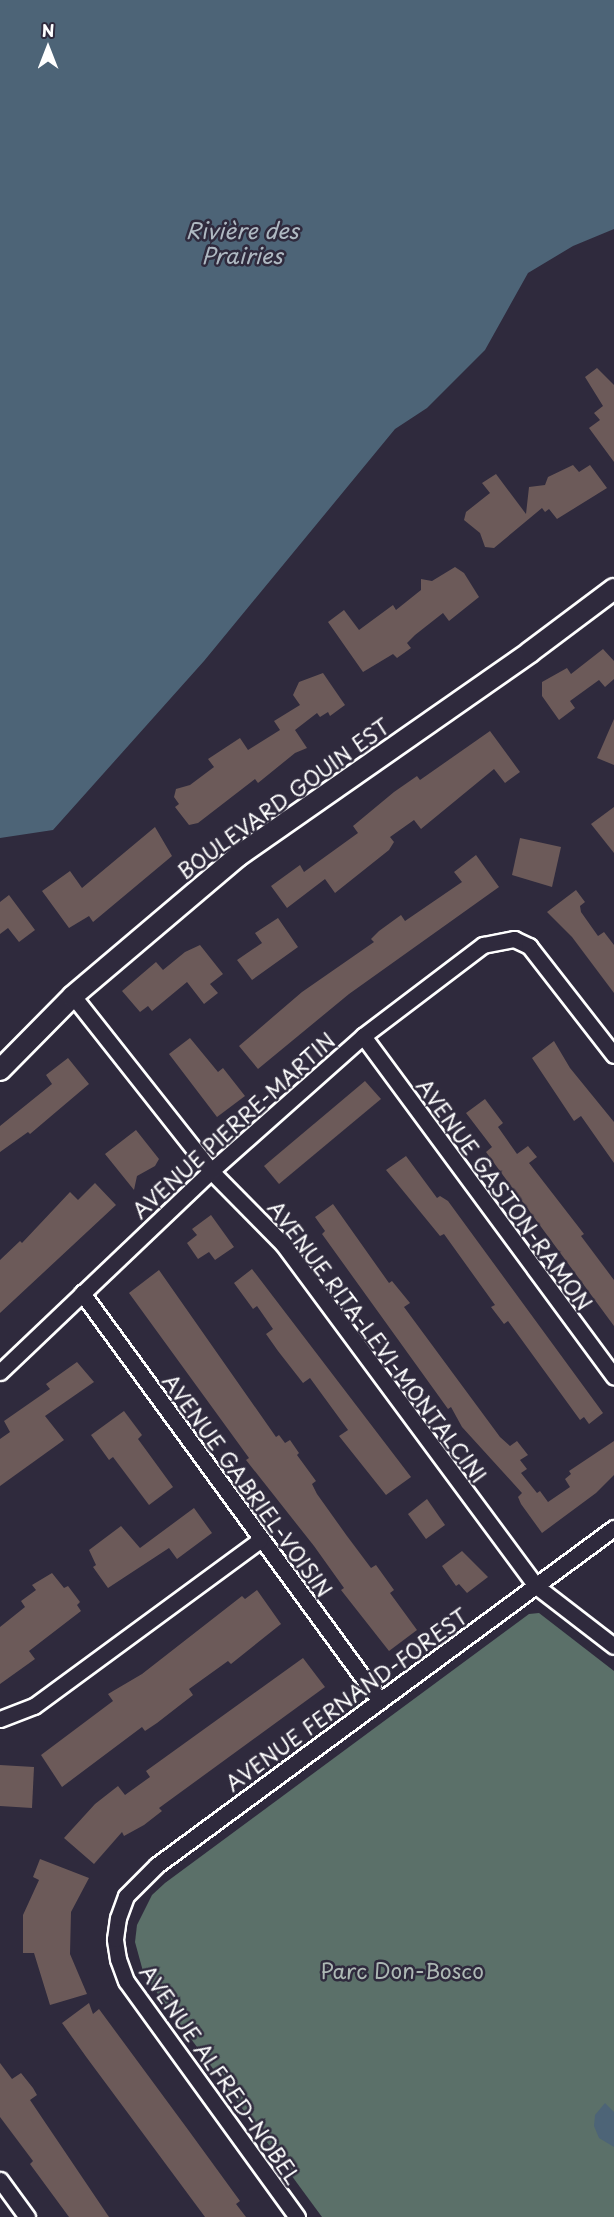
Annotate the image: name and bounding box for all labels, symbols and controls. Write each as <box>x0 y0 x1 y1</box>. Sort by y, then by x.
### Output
north arrow <box>18 18 78 78</box>
text: N <box>42 18 54 42</box>
water label: Rivière des Prairies <box>185 216 299 268</box>
street label: BOULEVARD GOUIN EST <box>171 712 395 884</box>
street label: AVENUE PIERRE-MARTIN <box>127 1027 339 1223</box>
street label: AVENUE GASTON-RAMON <box>413 1073 597 1315</box>
street label: AVENUE RITA-LEVI-MONTALCINI <box>264 1195 492 1487</box>
street label: AVENUE GABRIEL-VOISIN <box>158 1368 338 1602</box>
street label: AVENUE FERNAND-FOREST <box>220 1603 472 1795</box>
park label: Parc Don-Bosco <box>321 1957 483 1983</box>
street label: AVENUE ALFRED-NOBEL <box>136 1960 306 2188</box>

